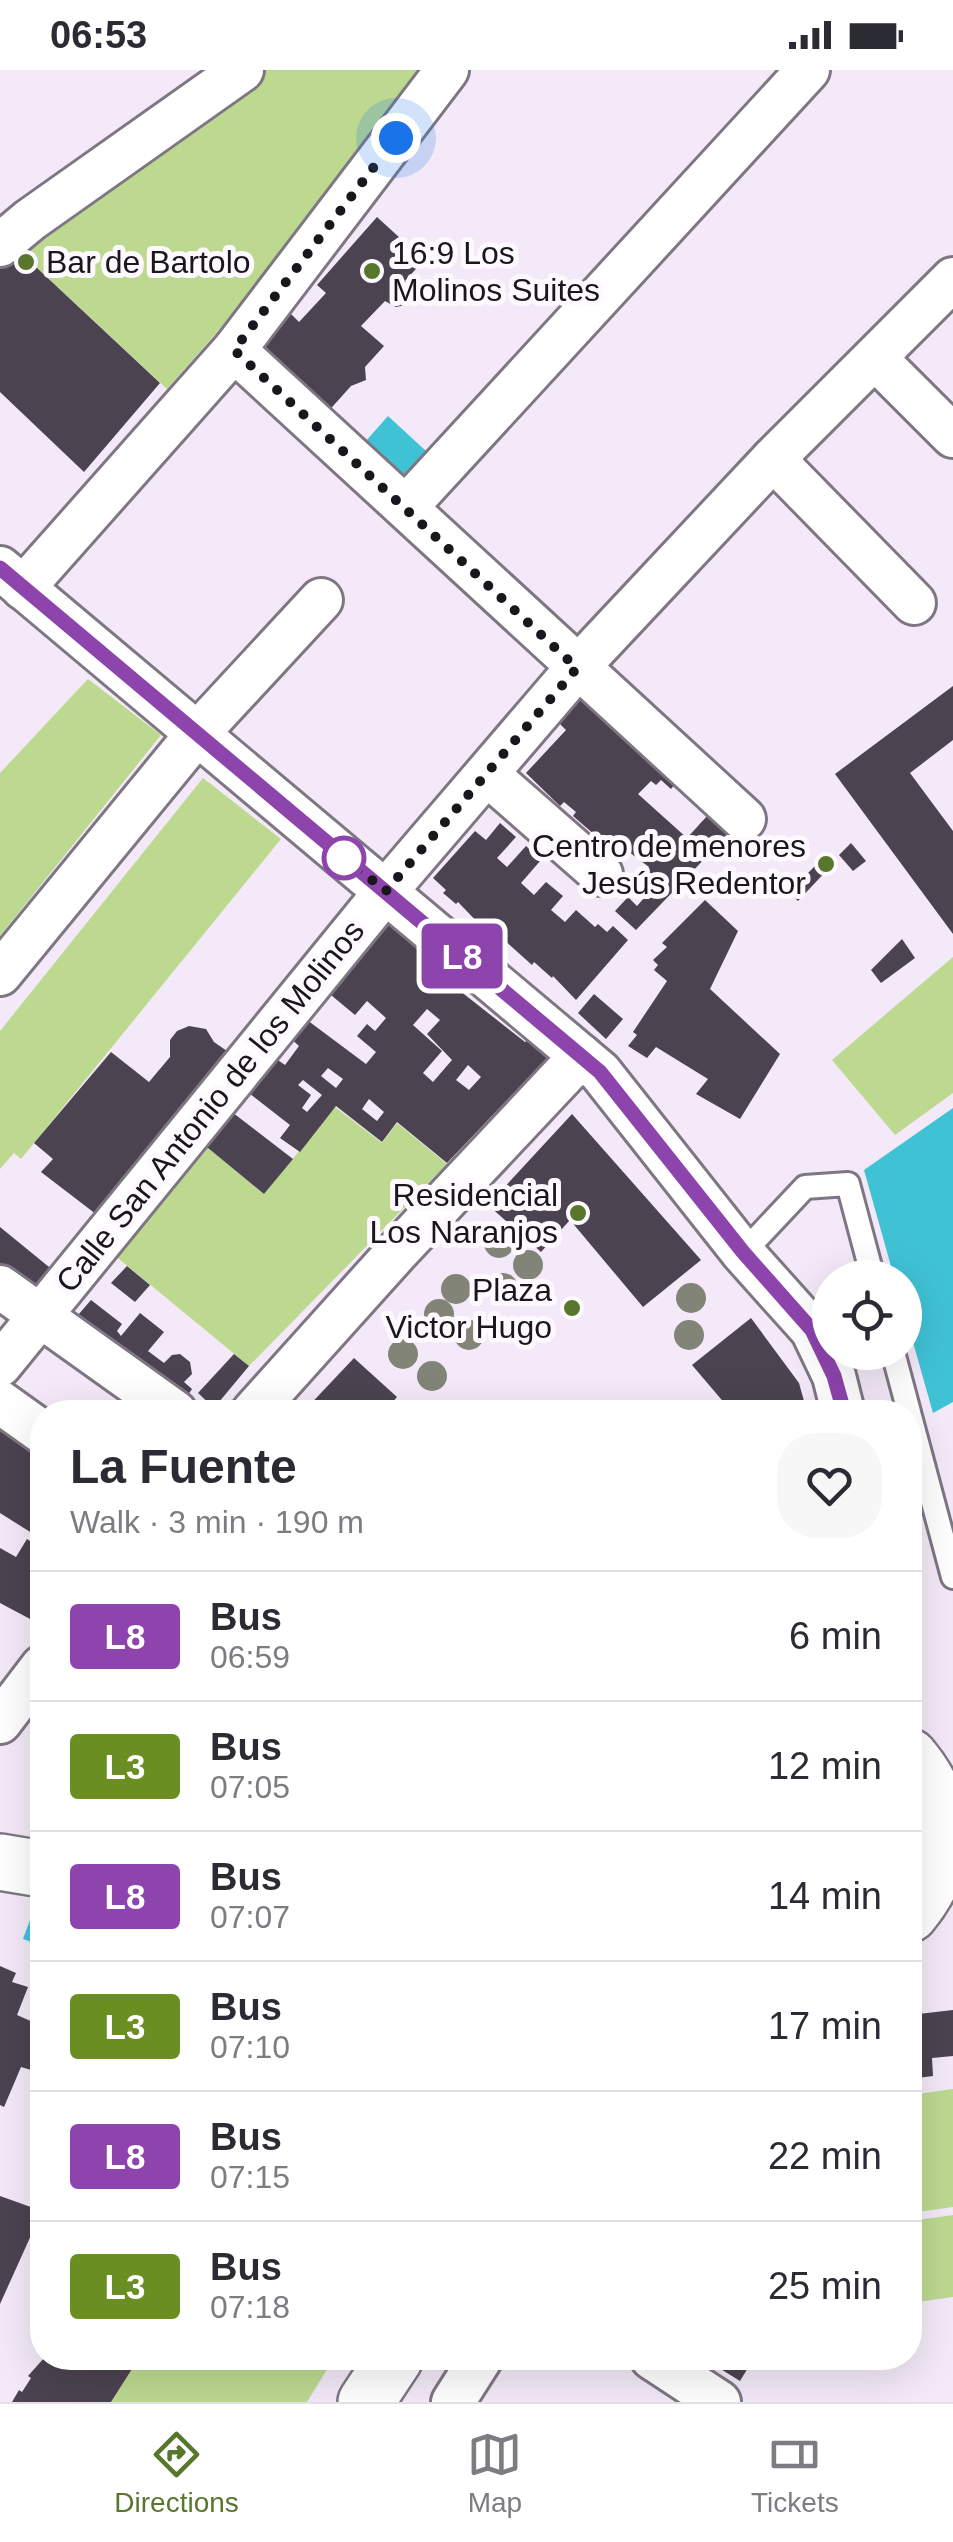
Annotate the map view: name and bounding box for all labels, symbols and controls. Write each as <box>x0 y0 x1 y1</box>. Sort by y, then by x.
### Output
text: 06:53 <box>50 14 147 56</box>
your location <box>371 113 421 163</box>
place label: 16:9 Los Molinos Suites <box>392 235 600 308</box>
place label: Bar de Bartolo <box>46 244 251 280</box>
marker: Bar de Bartolo <box>15 251 37 273</box>
marker: 16:9 Los Molinos Suites <box>361 260 383 282</box>
place label: Centro de menores Jesús Redentor <box>532 828 806 901</box>
unlabelled marker <box>323 837 365 879</box>
marker: Centro de menores Jesús Redentor <box>815 853 837 875</box>
street label: Calle San Antonio de los Molinos <box>49 913 371 1299</box>
line badge: L8 <box>417 924 507 988</box>
text: L8 <box>442 937 482 976</box>
place label: Residencial Los Naranjos <box>369 1177 558 1250</box>
marker: Residencial Los Naranjos <box>567 1202 589 1224</box>
map controls <box>812 1260 922 1370</box>
button: locate <box>812 1260 922 1370</box>
place label: Plaza Victor Hugo <box>385 1272 552 1345</box>
marker: Plaza Victor Hugo <box>561 1297 583 1319</box>
button: heart <box>777 1433 882 1538</box>
text: La Fuente <box>70 1440 297 1493</box>
text: Walk · 3 min · 190 m <box>70 1504 364 1540</box>
text: Bus <box>210 1596 282 1638</box>
text: 6 min <box>789 1615 882 1657</box>
text: L8 <box>105 1617 145 1656</box>
text: 06:59 <box>210 1639 290 1675</box>
text: Bus <box>210 1726 282 1768</box>
text: 12 min <box>768 1745 882 1787</box>
text: L3 <box>105 1747 145 1786</box>
text: 07:05 <box>210 1769 290 1805</box>
text: Bus <box>210 1856 282 1898</box>
text: 14 min <box>768 1875 882 1917</box>
text: L8 <box>105 1877 145 1916</box>
text: 07:07 <box>210 1899 290 1935</box>
text: Bus <box>210 1986 282 2028</box>
text: 17 min <box>768 2005 882 2047</box>
text: L3 <box>105 2007 145 2046</box>
text: 07:10 <box>210 2029 290 2065</box>
text: Bus <box>210 2116 282 2158</box>
text: 22 min <box>768 2135 882 2177</box>
text: L8 <box>105 2137 145 2176</box>
text: 07:15 <box>210 2159 290 2195</box>
text: Bus <box>210 2246 282 2288</box>
text: 25 min <box>768 2265 882 2307</box>
text: L3 <box>105 2267 145 2306</box>
text: 07:18 <box>210 2289 290 2325</box>
tab: Directions <box>114 2427 239 2519</box>
tab: Map <box>467 2427 522 2519</box>
tab: Tickets <box>751 2427 839 2519</box>

